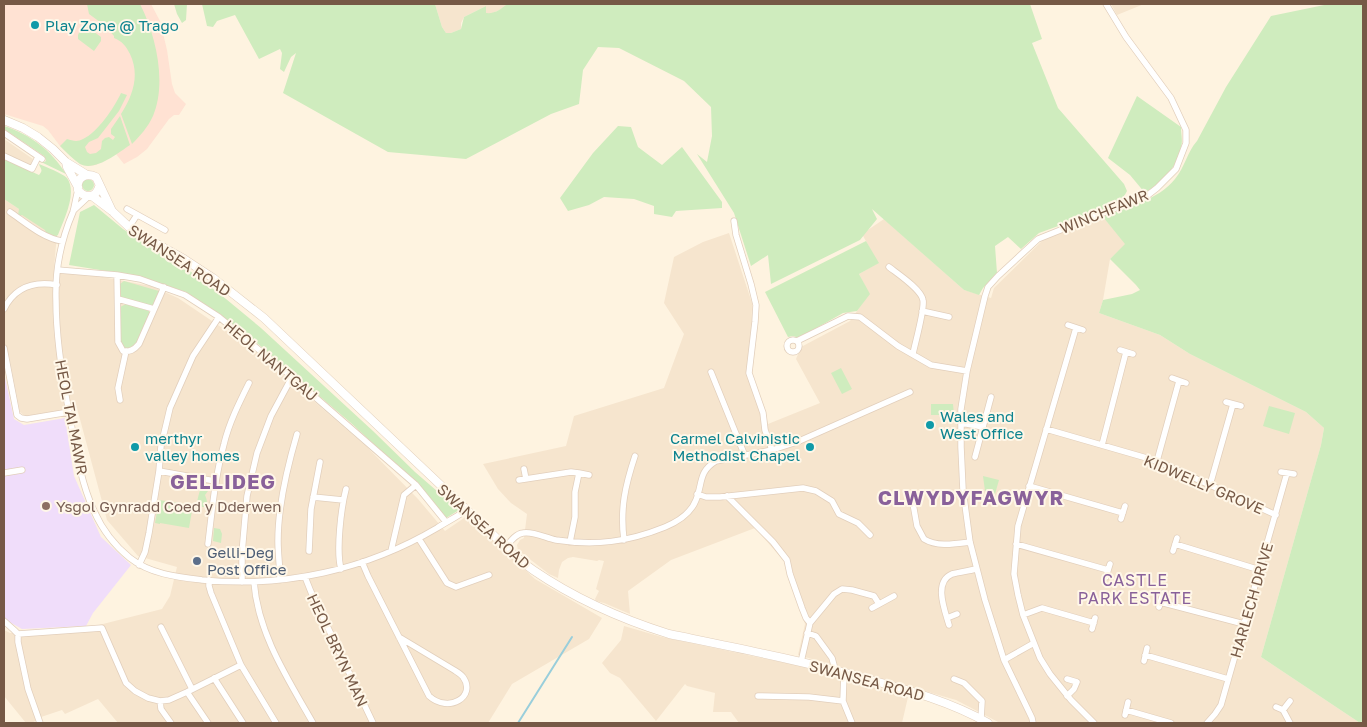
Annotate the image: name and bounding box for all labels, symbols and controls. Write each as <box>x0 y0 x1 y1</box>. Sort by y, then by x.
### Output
place label: Play Zone @ Trago <box>45 16 179 34</box>
marker: Play Zone @ Trago <box>29 19 41 31</box>
street label: WINCHFAWR <box>1057 185 1151 237</box>
street label: SWANSEA ROAD <box>125 220 235 300</box>
street label: HEOL NANTGAU <box>221 316 321 404</box>
street label: HEOL TAI MAWR <box>52 358 92 476</box>
place label: Wales and West Office <box>940 407 1024 442</box>
marker: Wales and West Office <box>924 419 936 431</box>
place label: merthyr valley homes <box>145 429 240 464</box>
place label: Carmel Calvinistic Methodist Chapel <box>670 429 800 464</box>
marker: merthyr valley homes <box>129 441 141 453</box>
marker: Carmel Calvinistic Methodist Chapel <box>804 441 816 453</box>
street label: KIDWELLY GROVE <box>1141 451 1267 517</box>
district label: GELLIDEG <box>170 469 276 493</box>
street label: SWANSEA ROAD <box>434 480 534 572</box>
district label: CLWYDYFAGWYR <box>878 485 1064 509</box>
place label: Ysgol Gynradd Coed y Dderwen <box>56 497 281 515</box>
marker: Ysgol Gynradd Coed y Dderwen <box>40 500 52 512</box>
street label: HARLECH DRIVE <box>1226 540 1276 660</box>
place label: Gelli-Deg Post Office <box>207 543 287 578</box>
marker: Gelli-Deg Post Office <box>191 555 203 567</box>
district label: CASTLE PARK ESTATE <box>1078 570 1192 608</box>
street label: HEOL BRYN MAN <box>304 591 372 709</box>
street label: SWANSEA ROAD <box>807 656 927 704</box>

